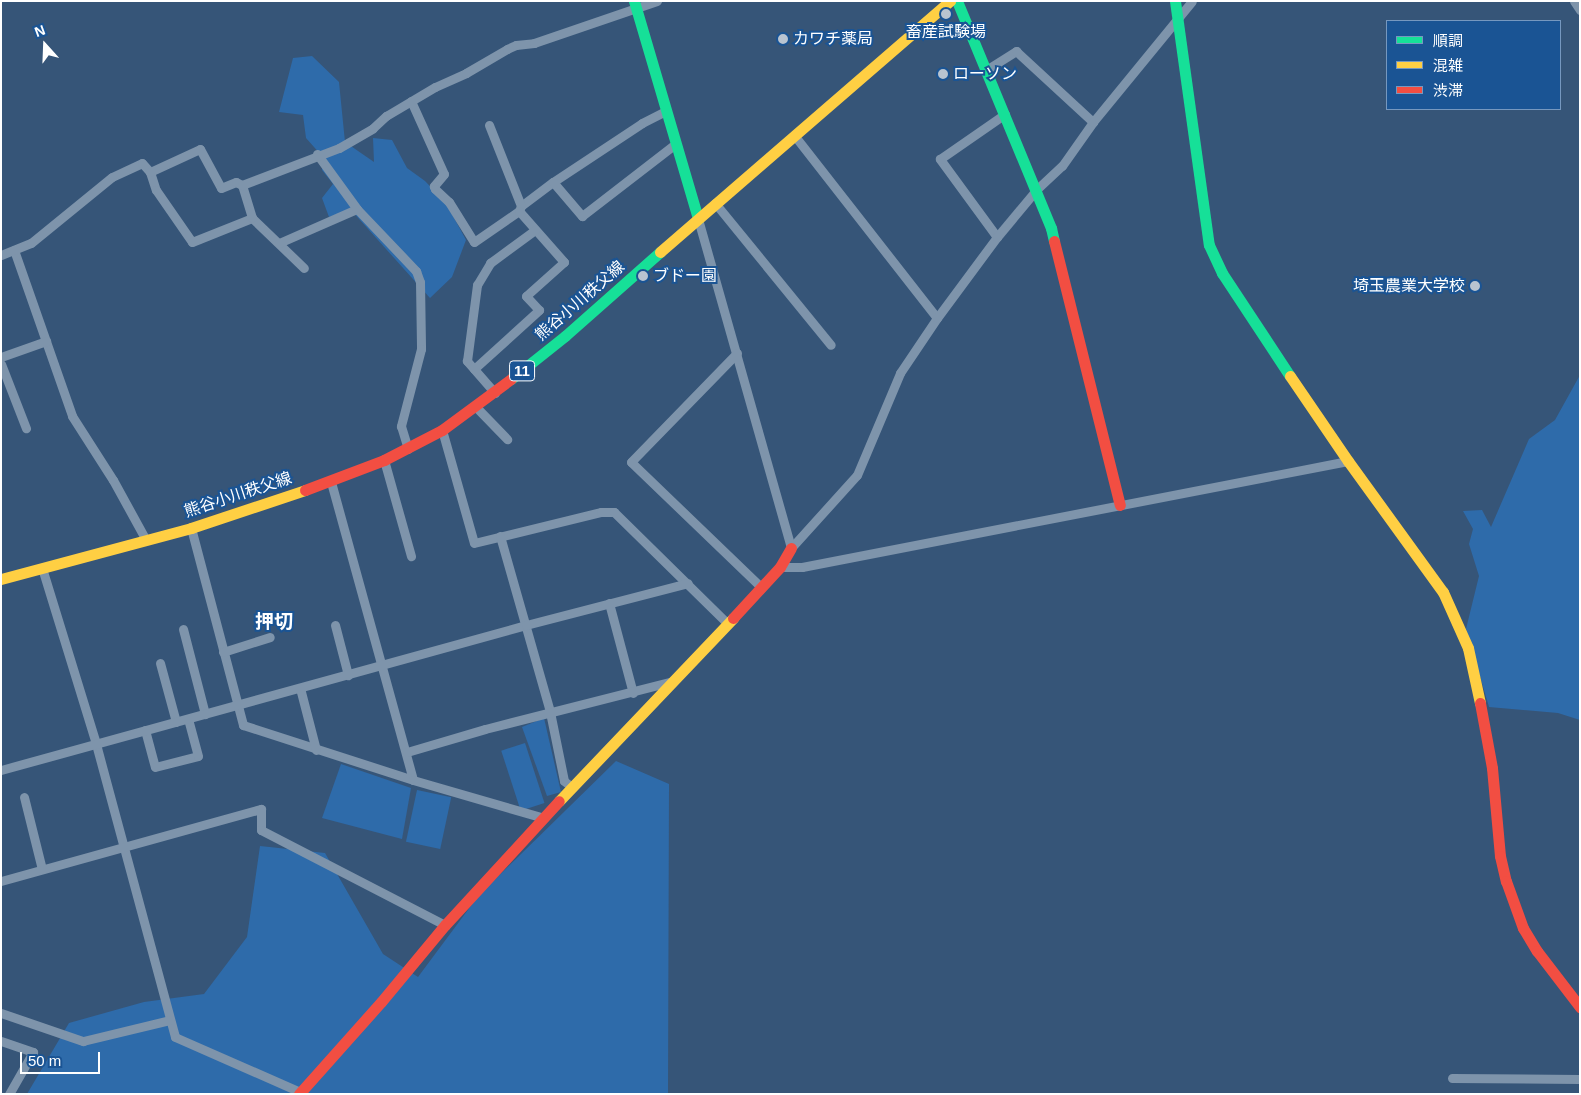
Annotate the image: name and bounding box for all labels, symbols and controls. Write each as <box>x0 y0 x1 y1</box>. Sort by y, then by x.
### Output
marker: 畜産試験場 <box>940 8 952 20</box>
north arrow <box>20 20 70 70</box>
legend <box>1386 20 1561 110</box>
text: N <box>32 22 47 40</box>
place label: 畜産試験場 <box>906 22 986 42</box>
place label: カワチ薬局 <box>793 29 873 49</box>
text: 順調 <box>1433 32 1463 49</box>
marker: カワチ薬局 <box>777 33 789 45</box>
text: 混雑 <box>1433 57 1463 74</box>
place label: ローソン <box>953 64 1017 84</box>
marker: ローソン <box>937 68 949 80</box>
text: 渋滞 <box>1433 82 1463 99</box>
street label: 熊谷小川秩父線 <box>531 257 629 345</box>
place label: ブドー園 <box>653 266 717 286</box>
marker: ブドー園 <box>637 270 649 282</box>
place label: 埼玉農業大学校 <box>1353 276 1465 296</box>
marker: 埼玉農業大学校 <box>1469 280 1481 292</box>
road number: 11 <box>508 358 536 384</box>
street label: 熊谷小川秩父線 <box>182 469 294 521</box>
district label: 押切 <box>255 611 293 633</box>
scale bar <box>22 1042 102 1074</box>
text: 50 m <box>28 1052 61 1069</box>

